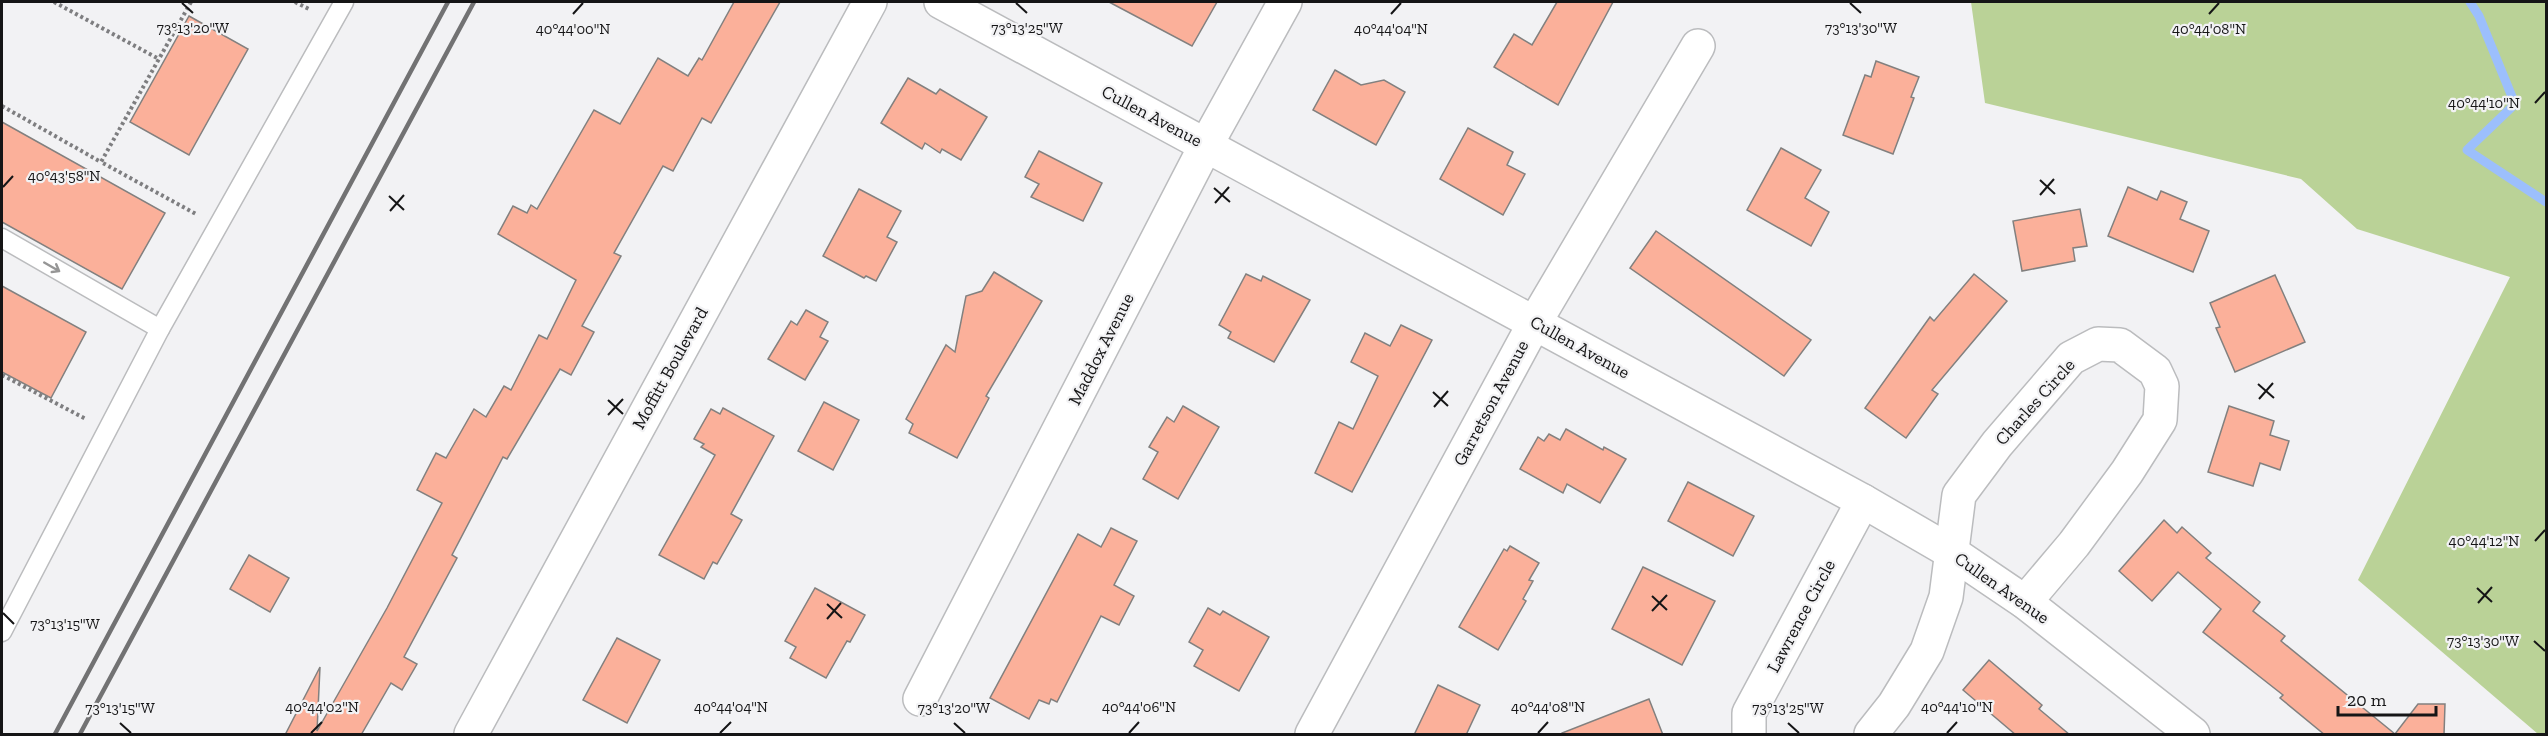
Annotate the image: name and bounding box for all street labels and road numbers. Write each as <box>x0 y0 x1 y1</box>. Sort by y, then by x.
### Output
street label: Cullen Avenue <box>1098 80 1206 152</box>
street label: Maddox Avenue <box>1063 289 1139 409</box>
street label: Moffitt Boulevard <box>627 303 713 433</box>
street label: Cullen Avenue <box>1526 311 1634 383</box>
street label: Garretson Avenue <box>1449 336 1533 470</box>
street label: Charles Circle <box>1990 354 2080 450</box>
street label: Cullen Avenue <box>1950 547 2054 629</box>
street label: Lawrence Circle <box>1762 556 1840 676</box>

